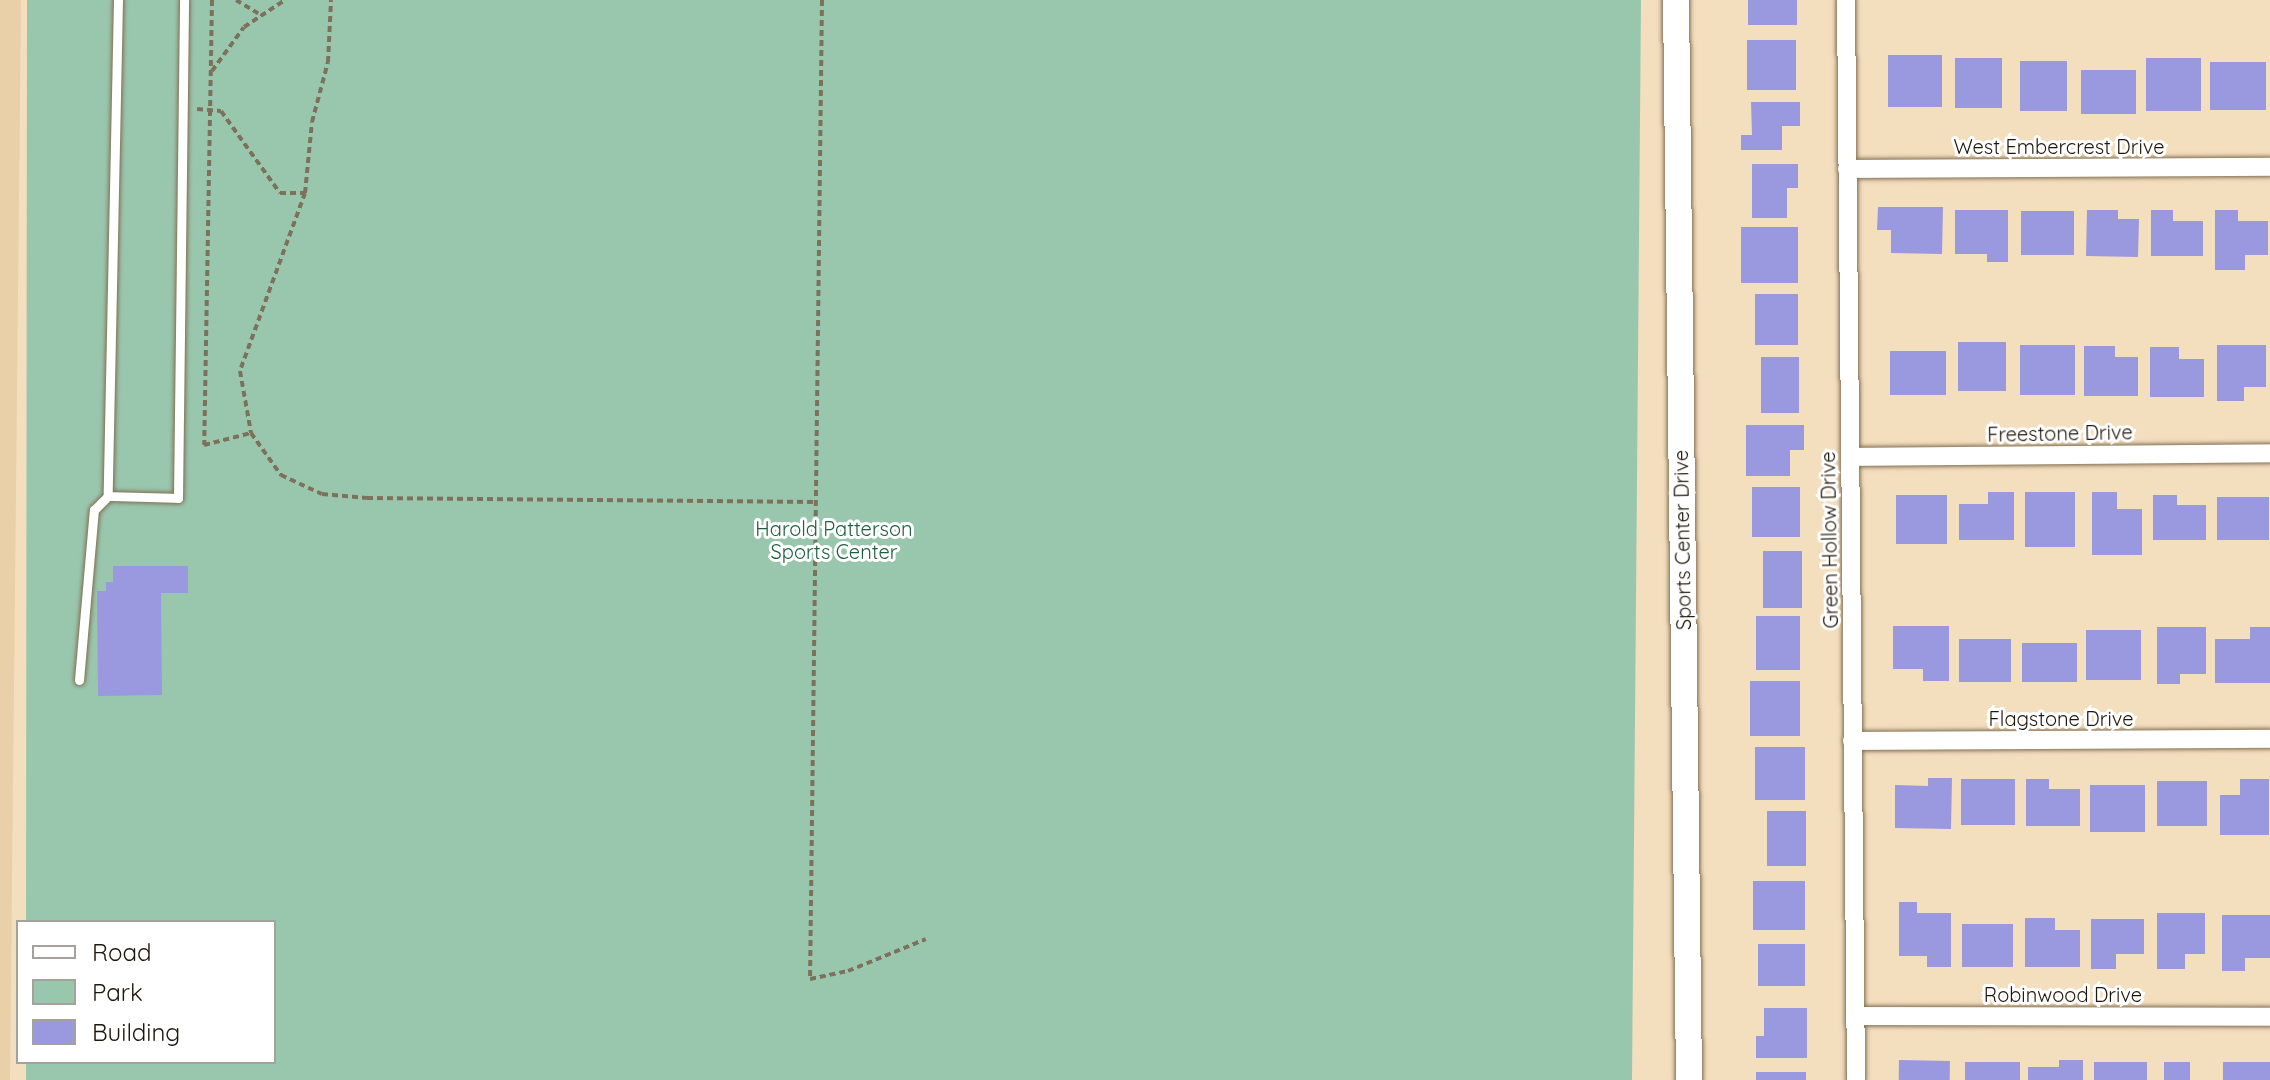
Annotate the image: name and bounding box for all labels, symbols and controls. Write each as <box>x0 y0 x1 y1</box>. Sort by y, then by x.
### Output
street label: West Embercrest Drive <box>1954 134 2164 158</box>
street label: Freestone Drive <box>1987 420 2133 446</box>
street label: Sports Center Drive <box>1668 450 1696 630</box>
street label: Green Hollow Drive <box>1815 451 1843 629</box>
park label: Harold Patterson Sports Center <box>755 516 913 563</box>
street label: Flagstone Drive <box>1989 706 2133 730</box>
legend <box>16 920 276 1064</box>
text: Road <box>92 937 152 967</box>
text: Park <box>92 977 143 1007</box>
street label: Robinwood Drive <box>1984 982 2142 1006</box>
text: Building <box>92 1017 180 1047</box>

